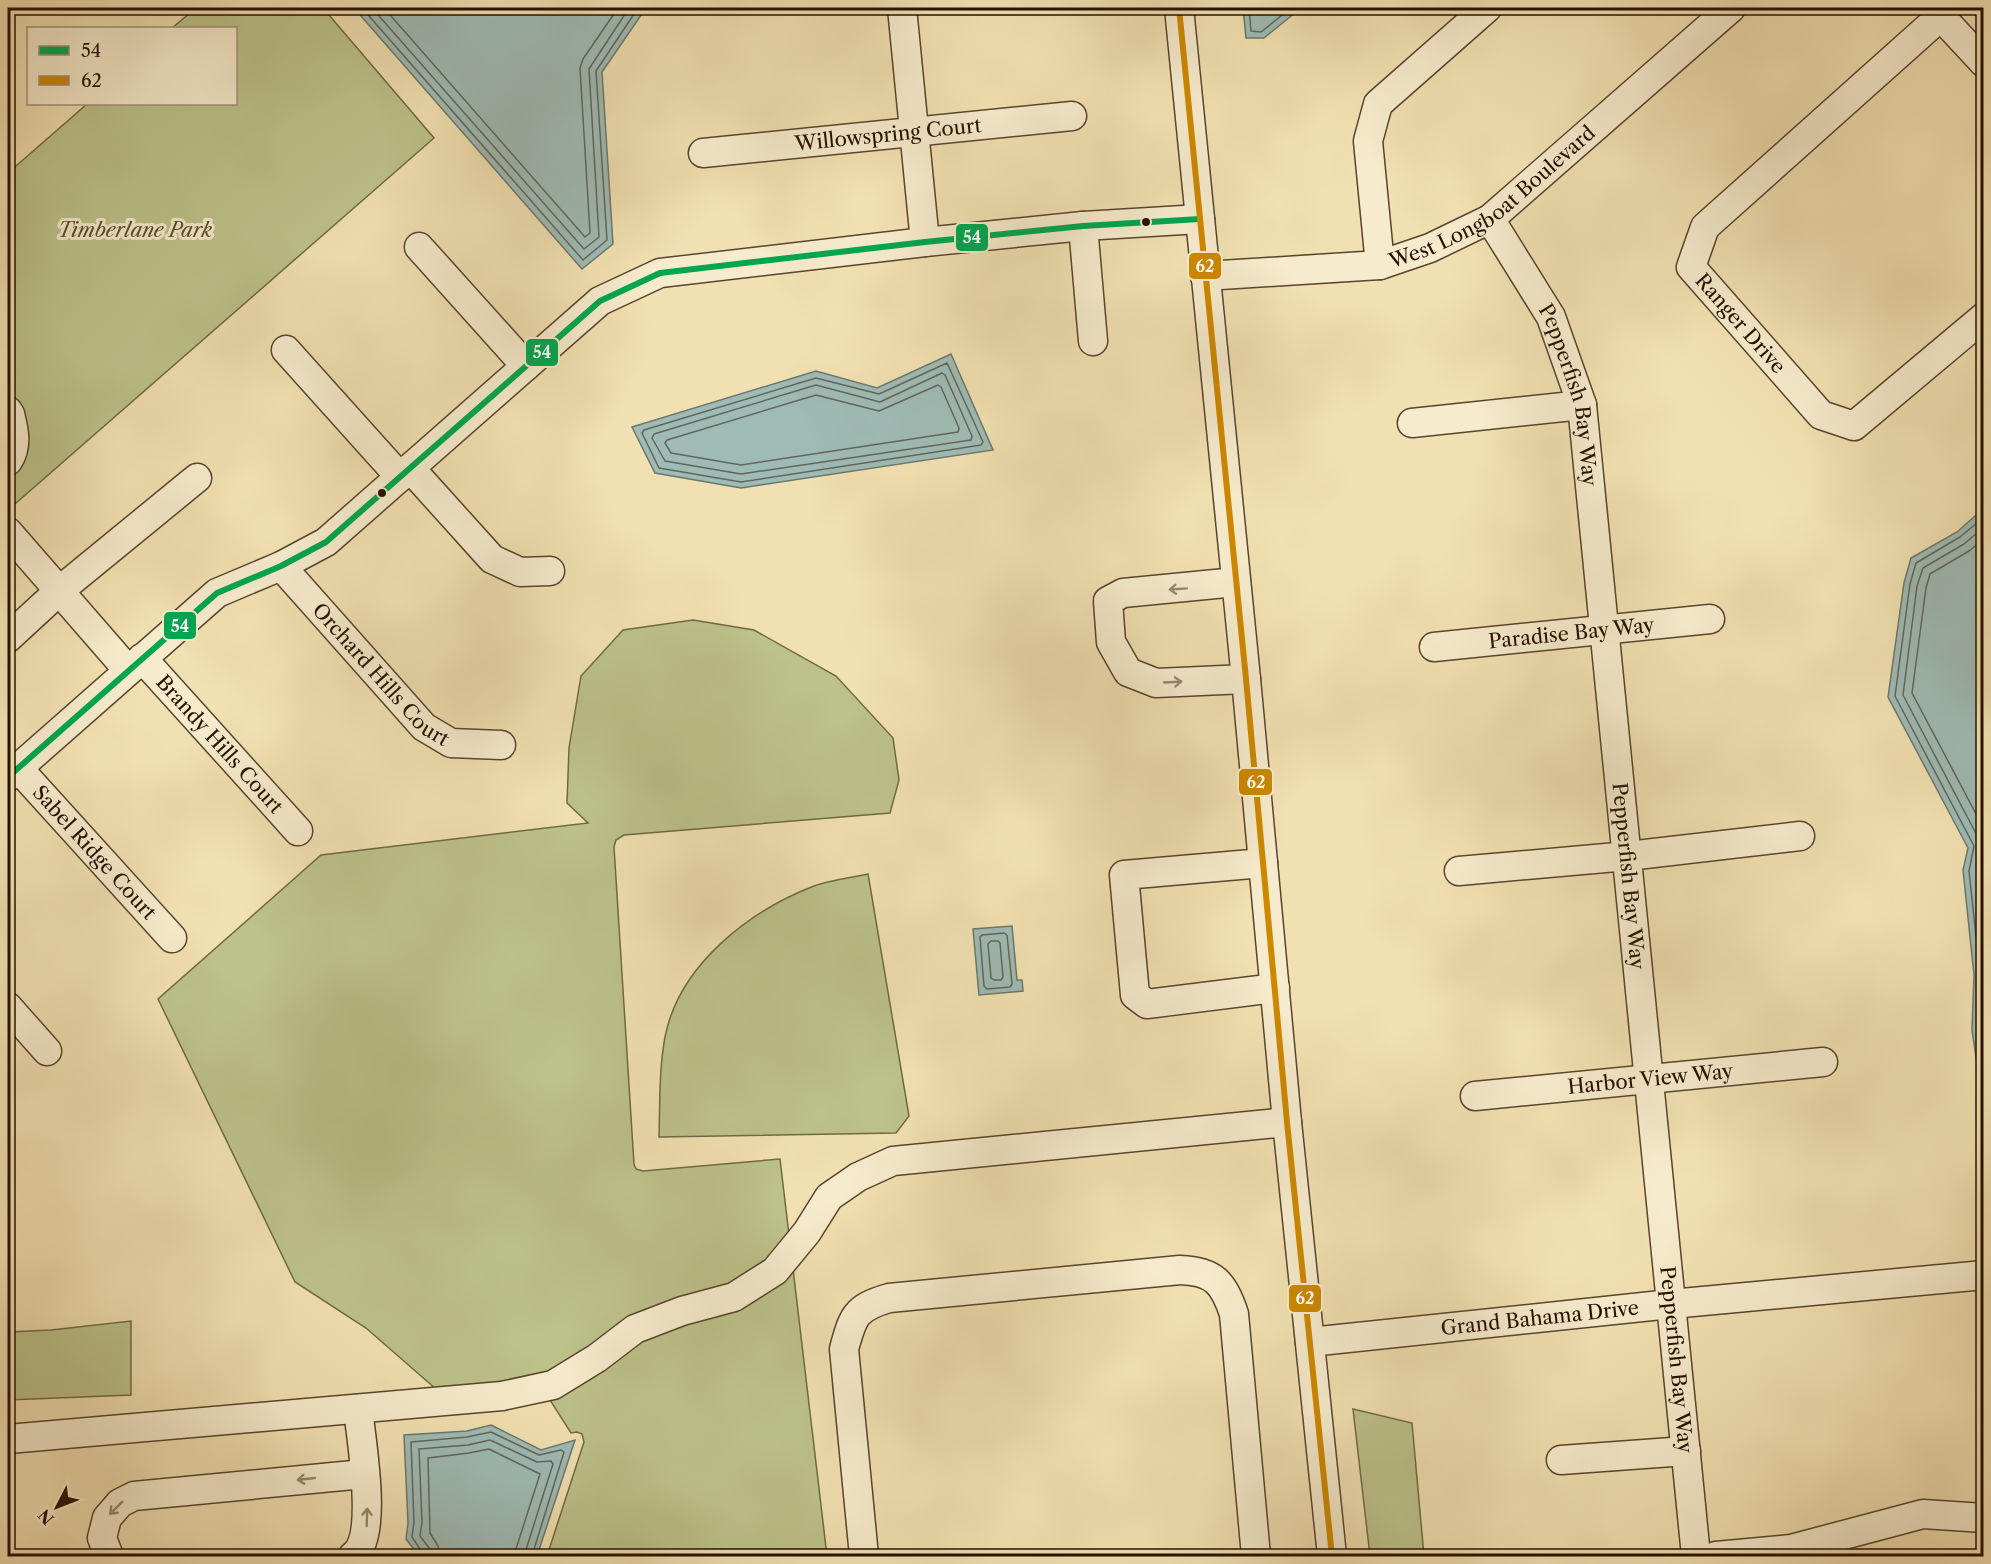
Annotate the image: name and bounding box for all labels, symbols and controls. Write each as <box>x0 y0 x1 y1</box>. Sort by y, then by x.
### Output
legend <box>27 27 237 105</box>
text: 54 <box>81 40 101 62</box>
text: 62 <box>81 70 102 92</box>
street label: Willowspring Court <box>793 113 982 156</box>
street label: West Longboat Boulevard <box>1385 121 1600 273</box>
unlabelled marker <box>1140 216 1152 228</box>
park label: Timberlane Park <box>58 218 213 242</box>
line badge: 54 <box>955 223 989 252</box>
text: 54 <box>963 227 981 247</box>
line badge: 62 <box>1188 252 1222 280</box>
text: 62 <box>1195 256 1215 276</box>
street label: Ranger Drive <box>1690 269 1791 378</box>
street label: Pepperfish Bay Way <box>1534 299 1602 488</box>
line badge: 54 <box>525 338 559 367</box>
text: 54 <box>533 342 551 362</box>
unlabelled marker <box>376 487 388 499</box>
one-way arrow <box>1169 583 1188 594</box>
street label: Orchard Hills Court <box>308 598 453 751</box>
line badge: 54 <box>163 611 197 640</box>
street label: Paradise Bay Way <box>1487 613 1656 653</box>
text: 54 <box>171 616 189 636</box>
street label: Brandy Hills Court <box>151 670 288 818</box>
one-way arrow <box>1163 676 1183 688</box>
line badge: 62 <box>1238 768 1273 796</box>
text: 62 <box>1246 772 1266 792</box>
street label: Sabel Ridge Court <box>28 781 161 924</box>
street label: Pepperfish Bay Way <box>1607 781 1650 971</box>
street label: Harbor View Way <box>1566 1059 1735 1099</box>
street label: Pepperfish Bay Way <box>1655 1265 1698 1455</box>
line badge: 62 <box>1288 1284 1322 1313</box>
text: 62 <box>1295 1288 1315 1308</box>
street label: Grand Bahama Drive <box>1440 1295 1640 1340</box>
one-way arrow <box>296 1474 316 1485</box>
north arrow <box>27 1477 87 1537</box>
one-way arrow <box>108 1501 123 1516</box>
text: N <box>34 1505 58 1529</box>
one-way arrow <box>361 1508 372 1527</box>

